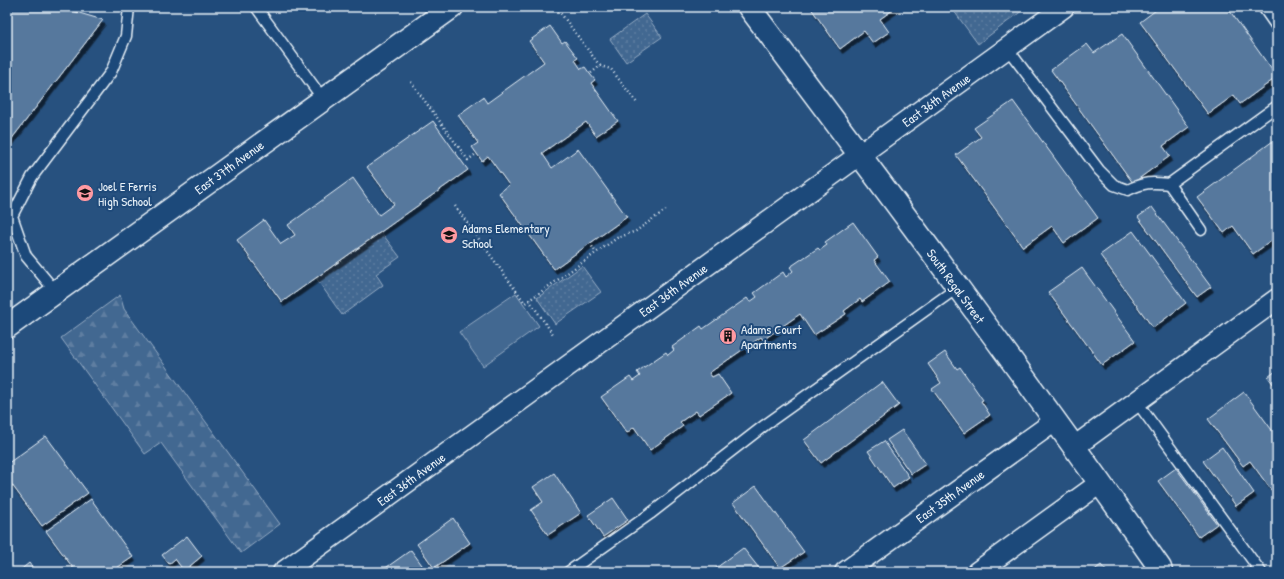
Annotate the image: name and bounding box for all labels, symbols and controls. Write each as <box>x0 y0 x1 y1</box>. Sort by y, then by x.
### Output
street label: East 36th Avenue <box>898 69 974 131</box>
street label: East 37th Avenue <box>191 136 267 198</box>
place label: Joel E Ferris High School <box>98 177 156 210</box>
school or university icon: Joel E Ferris High School <box>75 183 95 203</box>
place label: Adams Elementary School <box>462 219 550 252</box>
school or university icon: Adams Elementary School <box>439 225 459 245</box>
street label: South Regal Street <box>923 245 989 327</box>
street label: East 36th Avenue <box>635 259 711 321</box>
place label: Adams Court Apartments <box>741 320 802 353</box>
building icon: Adams Court Apartments <box>718 326 738 346</box>
street label: East 36th Avenue <box>373 448 449 510</box>
street label: East 35th Avenue <box>912 465 988 527</box>

